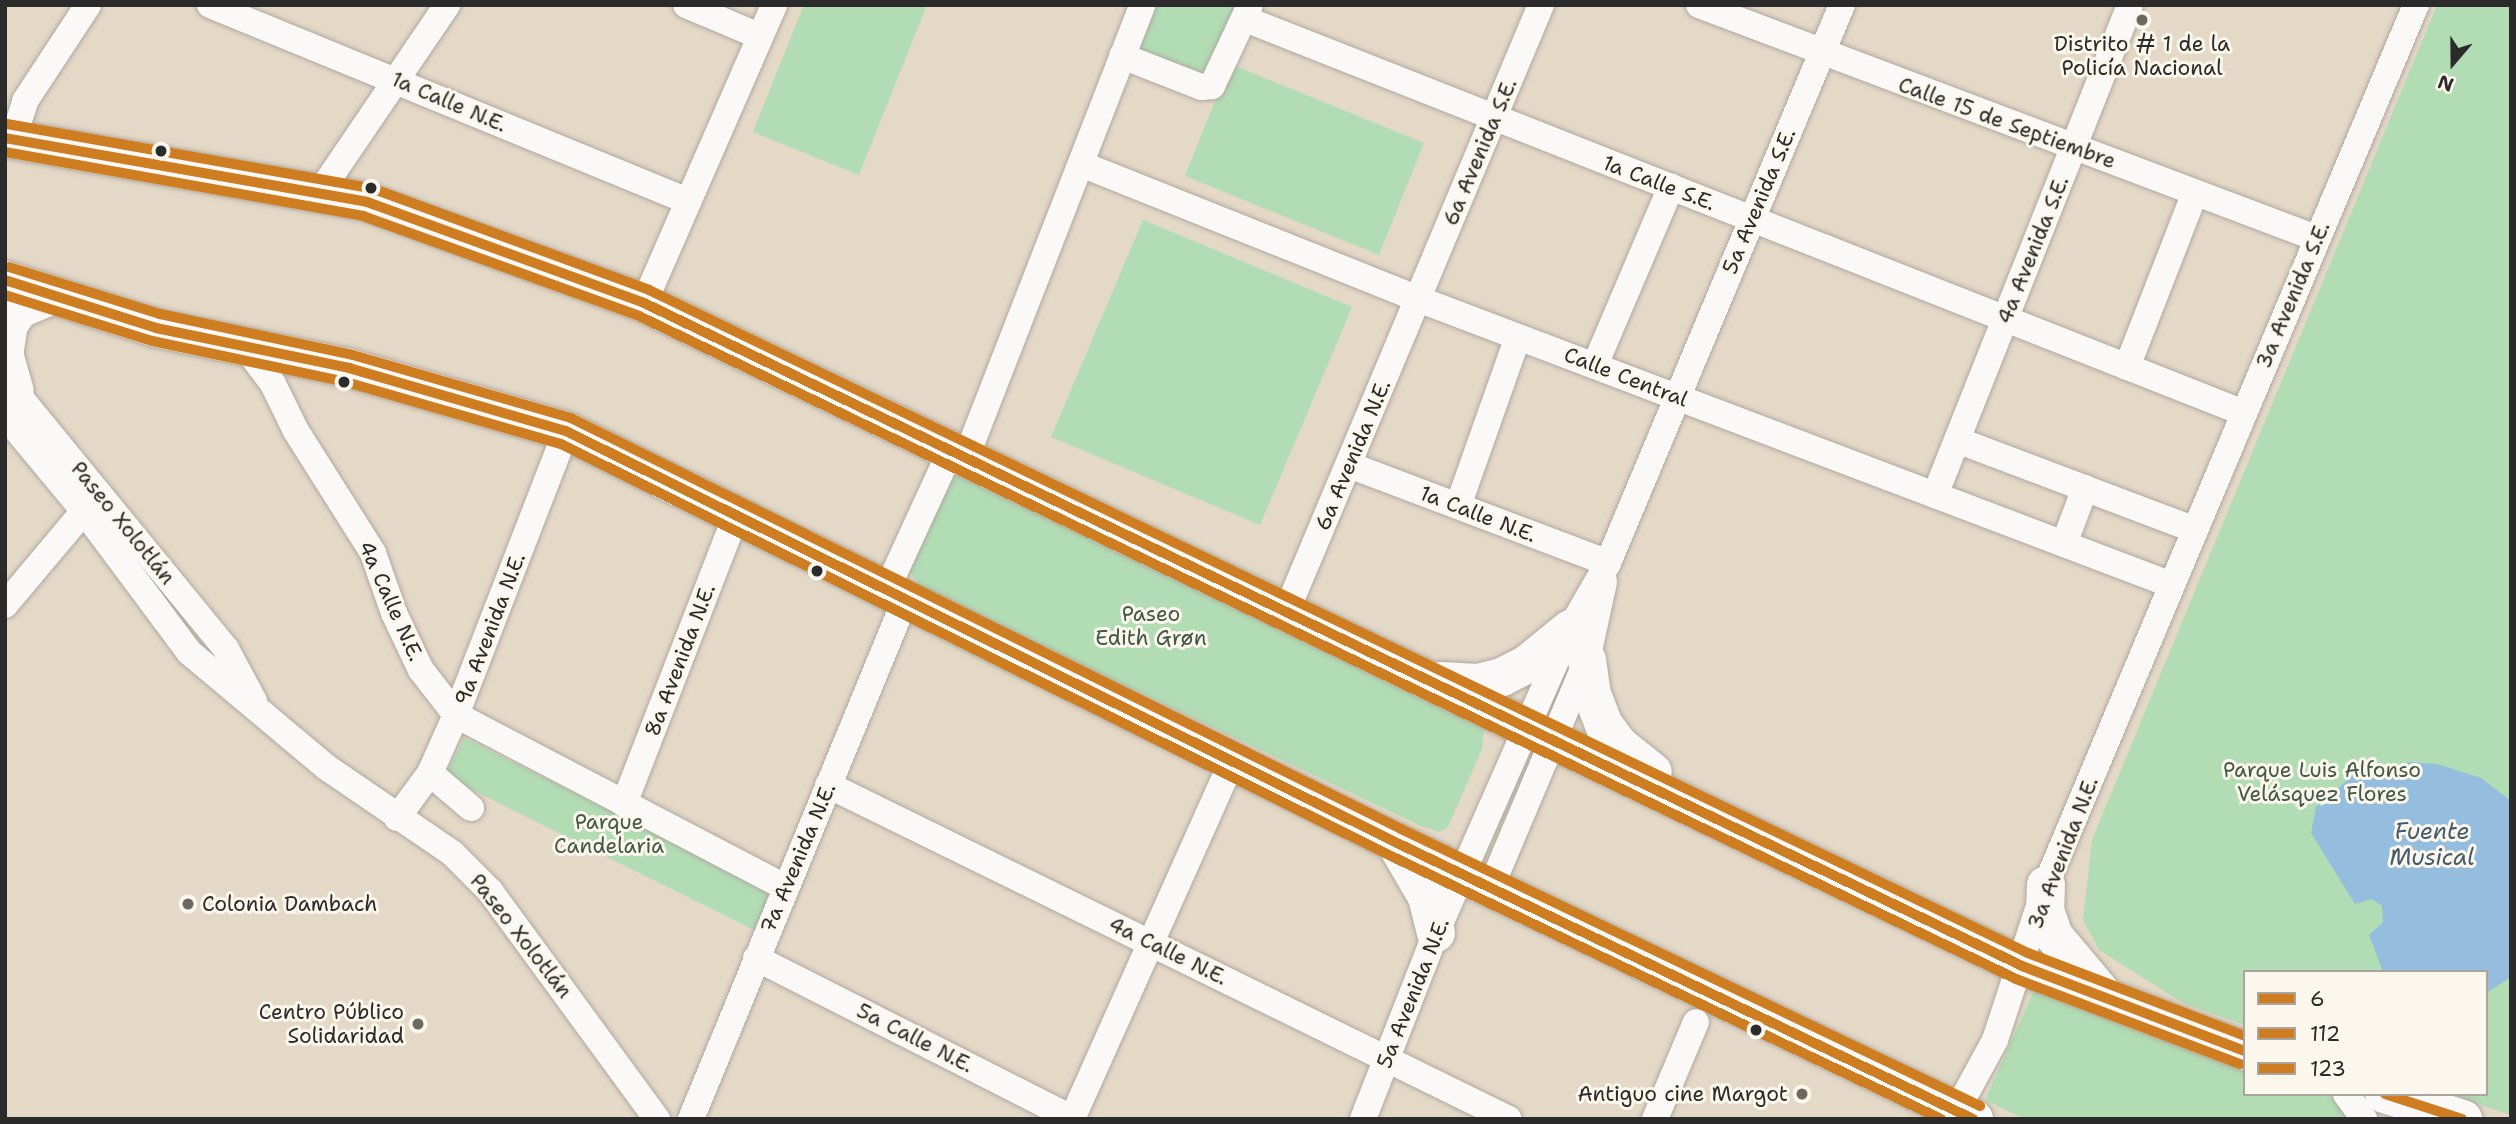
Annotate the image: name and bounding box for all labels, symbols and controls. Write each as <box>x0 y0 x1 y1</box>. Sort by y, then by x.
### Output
marker: Distrito # 1 de la Policía Nacional <box>2134 12 2150 28</box>
north arrow <box>2418 28 2488 98</box>
place label: Distrito # 1 de la Policía Nacional <box>2054 31 2230 81</box>
street label: 1a Calle N.E. <box>388 66 510 138</box>
text: N <box>2434 69 2457 98</box>
street label: Calle 15 de Septiembre <box>1895 72 2119 174</box>
street label: 6a Avenida S.E. <box>1438 75 1522 229</box>
street label: 5a Avenida S.E. <box>1717 124 1801 278</box>
unlabelled marker <box>154 144 168 158</box>
street label: 1a Calle S.E. <box>1599 150 1719 216</box>
street label: 4a Avenida S.E. <box>1992 172 2074 328</box>
unlabelled marker <box>364 181 378 195</box>
street label: 3a Avenida S.E. <box>2251 218 2335 372</box>
street label: Calle Central <box>1561 342 1691 412</box>
unlabelled marker <box>337 375 351 389</box>
street label: 6a Avenida N.E. <box>1310 376 1396 534</box>
street label: Paseo Xolotlán <box>66 456 180 590</box>
street label: 1a Calle N.E. <box>1416 480 1540 548</box>
street label: 4a Calle N.E. <box>353 537 429 665</box>
street label: 9a Avenida N.E. <box>449 549 531 709</box>
unlabelled marker <box>810 564 824 578</box>
street label: 8a Avenida N.E. <box>639 580 721 740</box>
park label: Paseo Edith Grøn <box>1095 601 1207 651</box>
park label: Parque Luis Alfonso Velásquez Flores <box>2223 757 2421 807</box>
street label: 3a Avenida N.E. <box>2022 773 2104 933</box>
street label: 7a Avenida N.E. <box>755 779 841 937</box>
park label: Parque Candelaria <box>554 809 664 859</box>
water label: Fuente Musical <box>2389 817 2475 871</box>
street label: Paseo Xolotlán <box>465 869 577 1003</box>
place label: Colonia Dambach <box>202 891 377 917</box>
marker: Colonia Dambach <box>180 896 196 912</box>
street label: 4a Calle N.E. <box>1104 911 1232 991</box>
street label: 5a Avenida N.E. <box>1371 914 1455 1072</box>
legend <box>2243 970 2488 1096</box>
text: 6 <box>2310 985 2325 1013</box>
street label: 5a Calle N.E. <box>852 998 978 1078</box>
place label: Centro Público Solidaridad <box>259 999 404 1049</box>
marker: Centro Público Solidaridad <box>410 1016 426 1032</box>
text: 112 <box>2310 1020 2340 1048</box>
unlabelled marker <box>1749 1023 1763 1037</box>
text: 123 <box>2310 1055 2346 1083</box>
place label: Antiguo cine Margot <box>1577 1081 1788 1107</box>
marker: Antiguo cine Margot <box>1794 1086 1810 1102</box>

